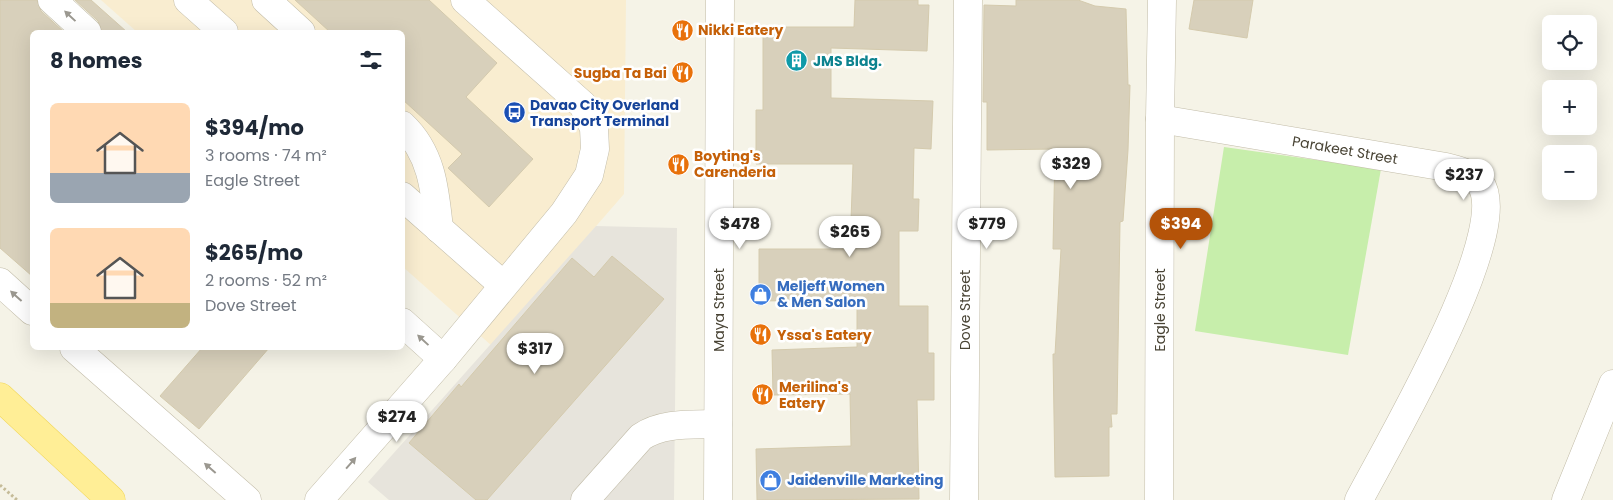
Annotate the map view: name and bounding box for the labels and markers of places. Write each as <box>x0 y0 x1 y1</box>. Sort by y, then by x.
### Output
restaurant icon: Nikki Eatery <box>670 18 694 42</box>
place label: Nikki Eatery <box>698 20 783 40</box>
building icon: JMS Bldg. <box>785 49 809 73</box>
place label: JMS Bldg. <box>813 51 882 71</box>
restaurant icon: Sugba Ta Bai <box>671 61 695 85</box>
place label: Sugba Ta Bai <box>574 63 667 83</box>
place label: Davao City Overland Transport Terminal <box>530 95 679 131</box>
bus stop icon: Davao City Overland Transport Terminal <box>502 101 526 125</box>
place label: Boyting's Carenderia <box>694 146 776 182</box>
pin: $329 <box>1041 148 1101 190</box>
restaurant icon: Boyting's Carenderia <box>666 152 690 176</box>
pin: $237 <box>1434 158 1494 201</box>
pin: $478 <box>710 208 770 250</box>
pin: $779 <box>957 208 1017 250</box>
pin: $394 <box>1151 208 1211 250</box>
pin: $265 <box>820 216 880 258</box>
place label: Meljeff Women & Men Salon <box>777 276 885 312</box>
shop icon: Meljeff Women & Men Salon <box>749 282 773 306</box>
restaurant icon: Yssa's Eatery <box>749 323 773 347</box>
place label: Yssa's Eatery <box>777 325 872 345</box>
pin: $317 <box>505 332 565 375</box>
place label: Merilina's Eatery <box>779 377 849 413</box>
restaurant icon: Merilina's Eatery <box>751 383 775 407</box>
pin: $274 <box>367 400 427 443</box>
shop icon: Jaidenville Marketing <box>759 468 783 492</box>
place label: Jaidenville Marketing <box>787 470 943 490</box>

